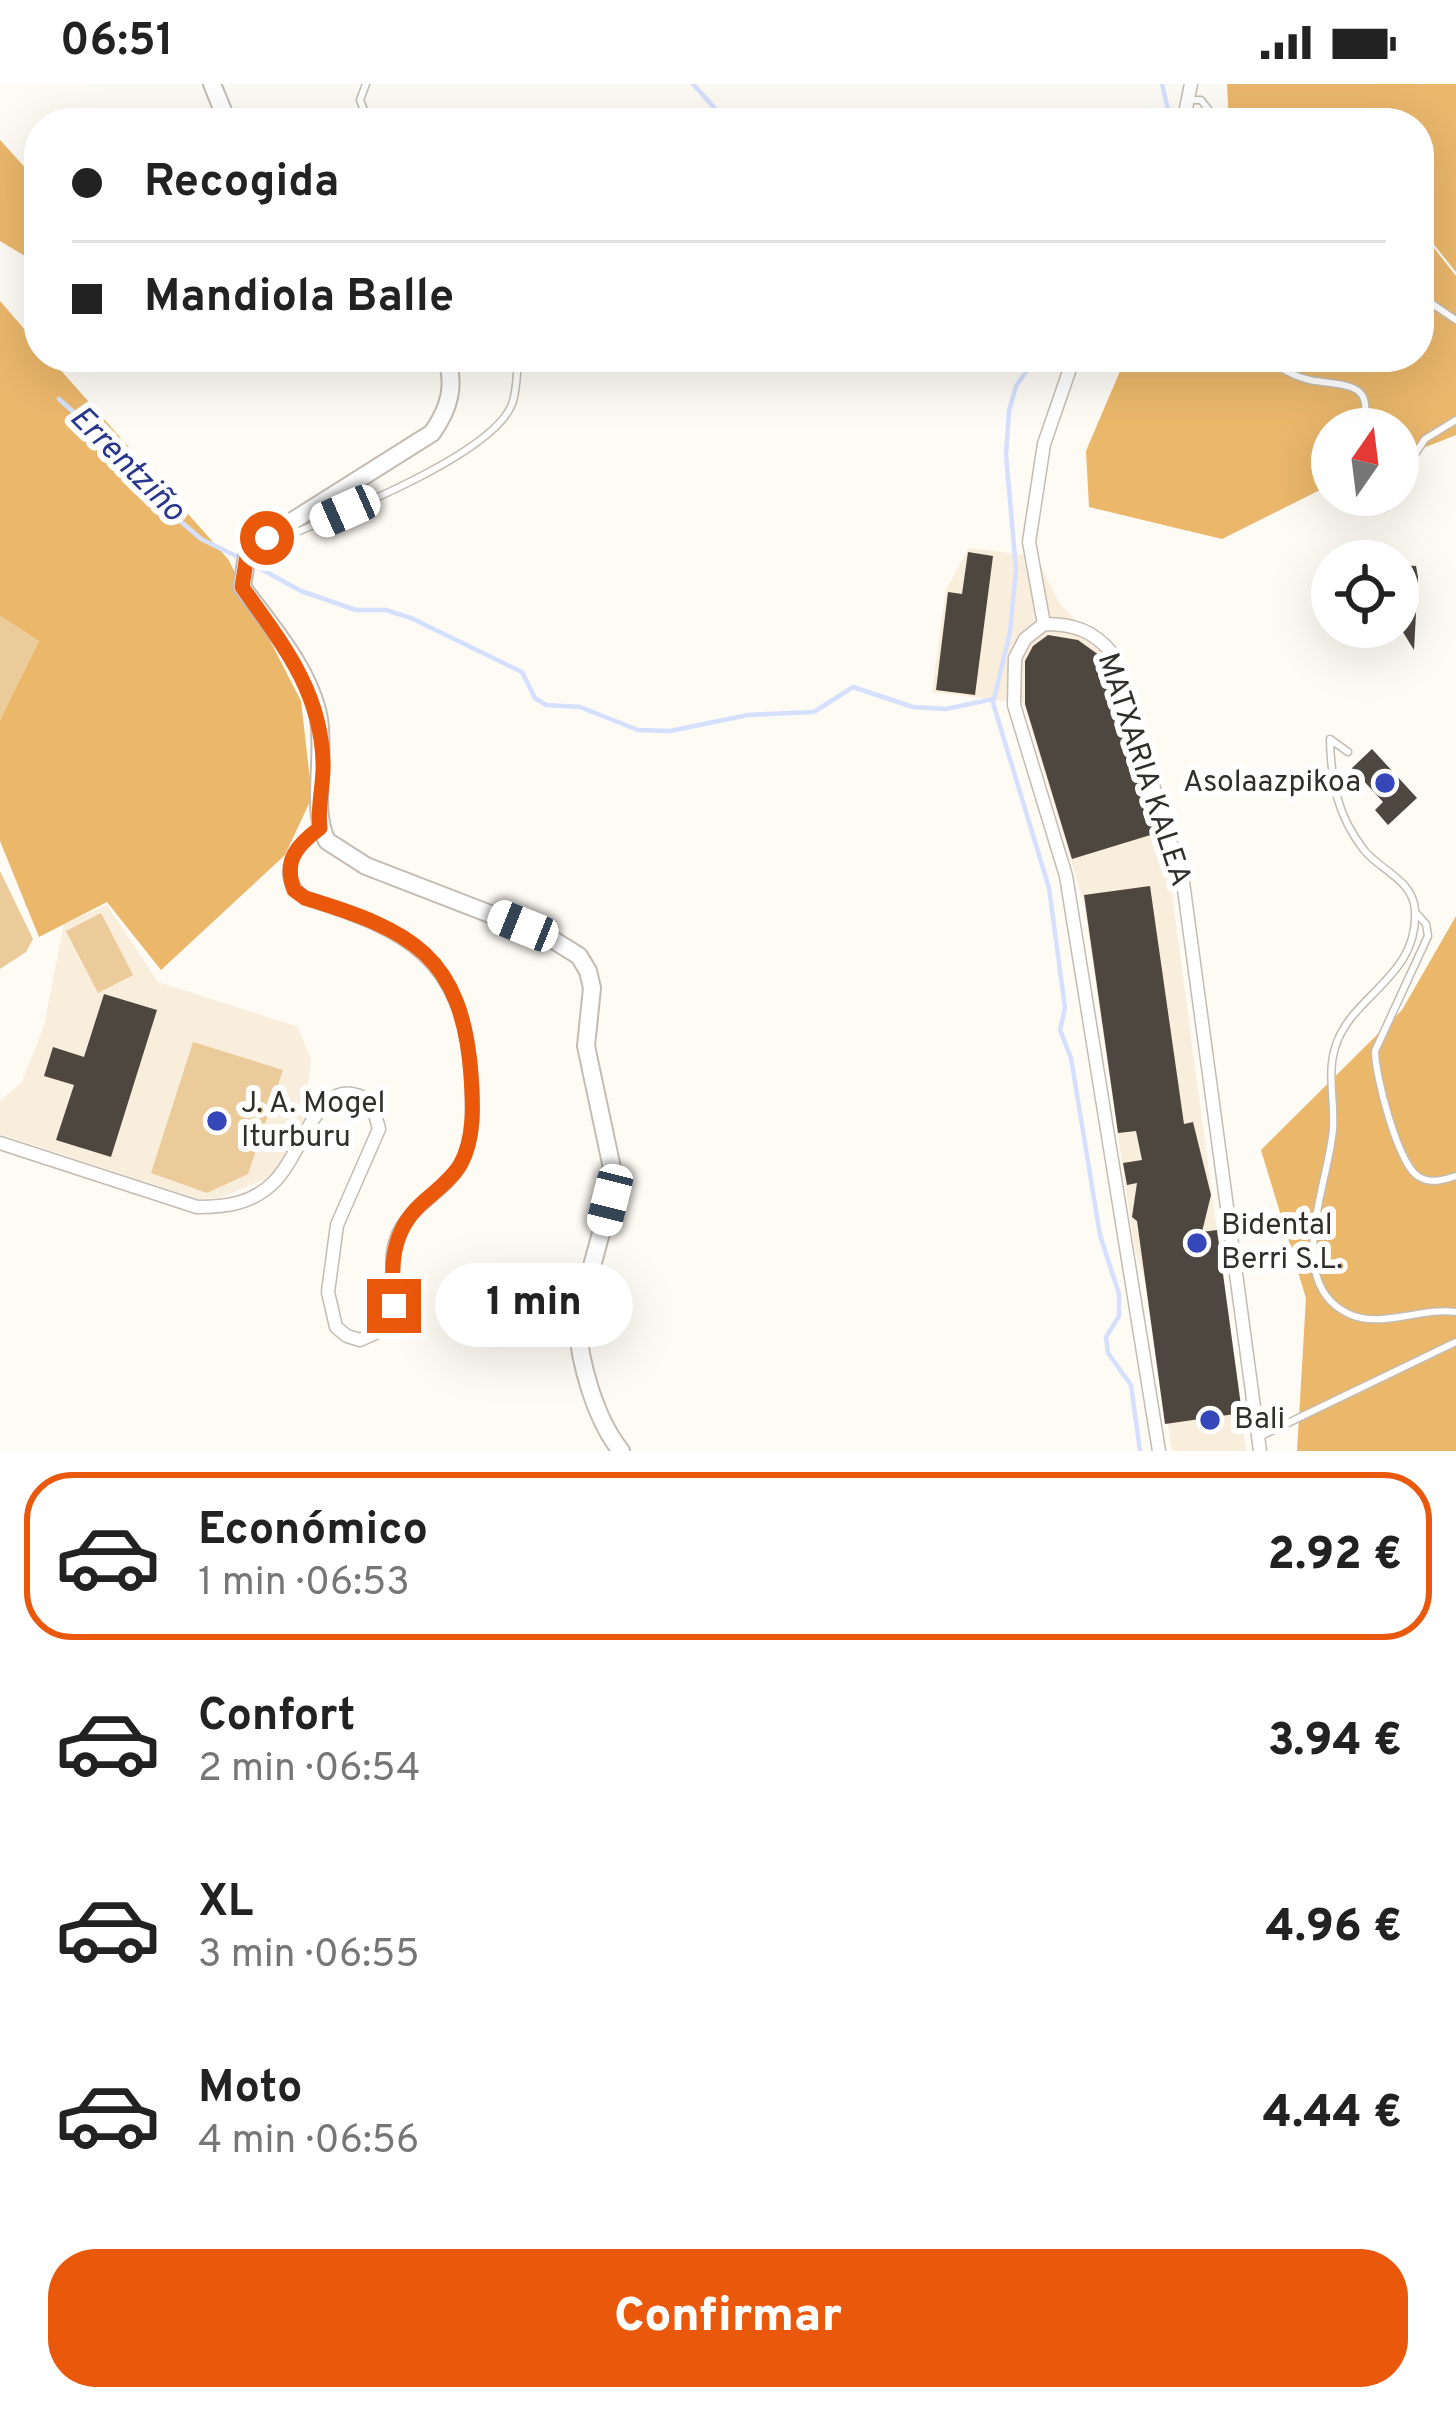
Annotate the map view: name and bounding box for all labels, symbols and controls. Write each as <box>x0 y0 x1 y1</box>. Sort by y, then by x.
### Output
text: 06:51 <box>60 14 174 71</box>
text: Recogida <box>144 155 339 212</box>
text: Mandiola Balle <box>144 270 454 327</box>
water label: Errentziño <box>59 398 193 532</box>
north arrow <box>1311 408 1419 516</box>
map controls <box>1311 408 1419 648</box>
car <box>305 480 385 542</box>
route start <box>240 511 294 565</box>
button: locate <box>1311 540 1419 648</box>
street label: MATXARIA KALEA <box>1088 649 1198 891</box>
place label: Asolaazpikoa <box>1183 765 1361 802</box>
marker: Asolaazpikoa <box>1372 770 1398 796</box>
car <box>483 896 563 956</box>
place label: J. A. Mogel Iturburu <box>241 1086 385 1157</box>
marker: J. A. Mogel Iturburu <box>204 1108 230 1134</box>
car <box>584 1161 636 1239</box>
place label: Bidental Berri S.L. <box>1221 1208 1343 1279</box>
marker: Bidental Berri S.L. <box>1184 1230 1210 1256</box>
callout: 1 min <box>436 1264 634 1348</box>
route end <box>367 1279 421 1333</box>
text: 1 min <box>486 1280 582 1329</box>
place label: Bali <box>1234 1402 1285 1439</box>
marker: Bali <box>1197 1407 1223 1433</box>
icon: car <box>54 1502 162 1610</box>
text: Económico <box>198 1503 428 1560</box>
text: 2.92 € <box>1268 1528 1402 1585</box>
text: 1 min · 06:53 <box>198 1560 410 1609</box>
icon: car <box>54 1688 162 1796</box>
text: Confort <box>198 1689 355 1746</box>
text: 3.94 € <box>1268 1714 1402 1771</box>
text: 2 min · 06:54 <box>198 1746 421 1795</box>
icon: car <box>54 1874 162 1982</box>
text: XL <box>198 1875 253 1932</box>
text: 4.96 € <box>1266 1900 1402 1957</box>
text: 3 min · 06:55 <box>198 1932 419 1981</box>
icon: car <box>54 2060 162 2168</box>
text: Moto <box>198 2061 302 2118</box>
text: 4.44 € <box>1263 2086 1402 2143</box>
text: 4 min · 06:56 <box>198 2118 419 2167</box>
button: Confirmar <box>48 2249 1408 2387</box>

